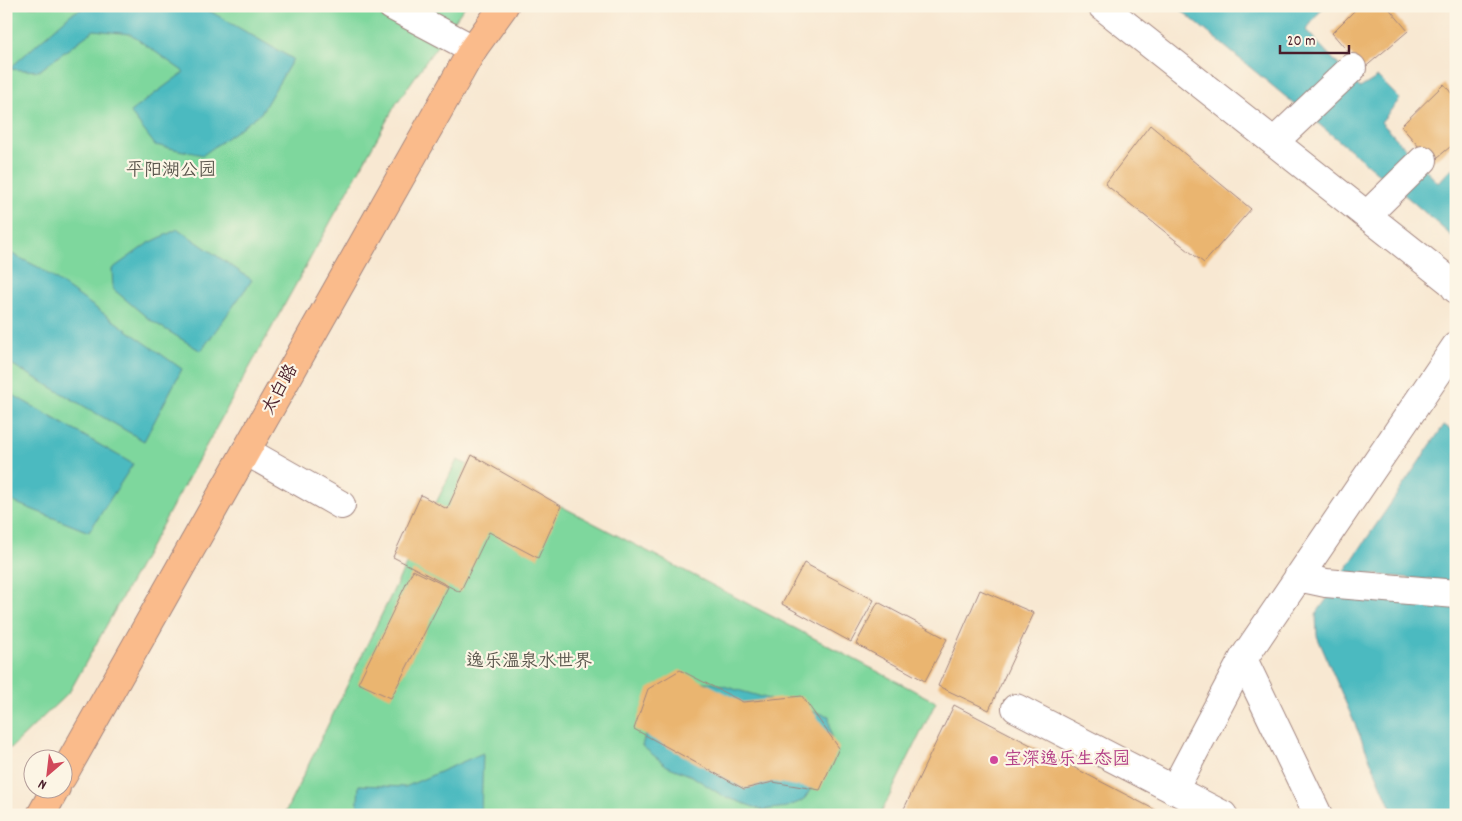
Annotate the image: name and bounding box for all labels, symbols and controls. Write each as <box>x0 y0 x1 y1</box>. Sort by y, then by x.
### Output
scale bar <box>1280 22 1348 54</box>
text: 20 m <box>1287 31 1315 53</box>
park label: 平阳湖公园 <box>126 159 216 184</box>
street label: 太白路 <box>257 360 305 420</box>
park label: 逸乐温泉水世界 <box>466 650 592 675</box>
north arrow <box>22 748 72 798</box>
place label: 宝深逸乐生态园 <box>1004 748 1130 773</box>
marker: 宝深逸乐生态园 <box>988 754 1000 766</box>
text: N <box>35 773 51 794</box>

